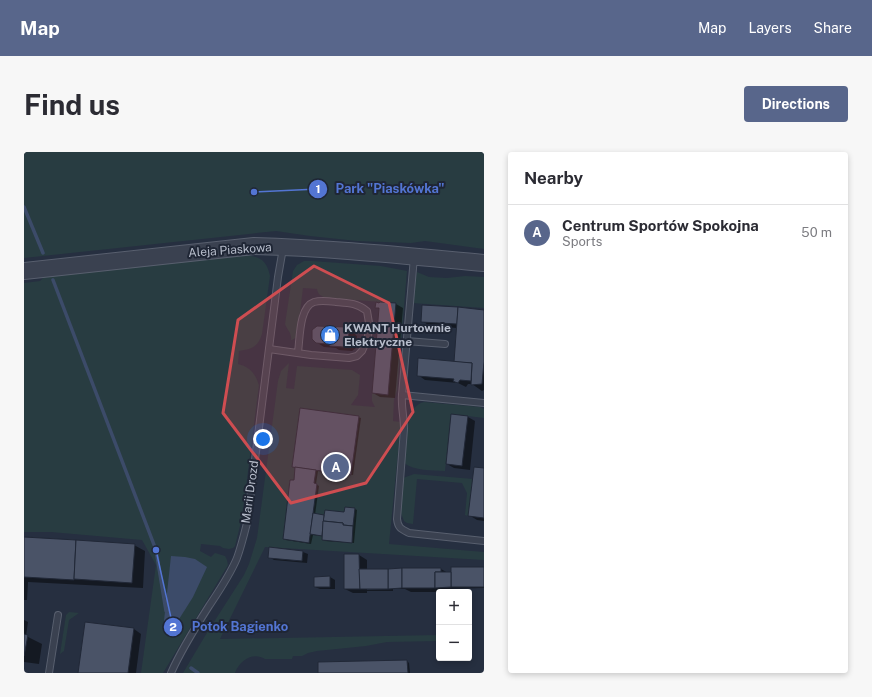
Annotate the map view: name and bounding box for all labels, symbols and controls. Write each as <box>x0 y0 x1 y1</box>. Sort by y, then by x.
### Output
text: Map <box>20 17 60 39</box>
text: Map <box>698 20 726 36</box>
text: Layers <box>748 20 792 36</box>
text: Share <box>814 20 852 36</box>
button: Directions <box>744 86 848 122</box>
text: Find us <box>24 88 120 121</box>
text: Nearby <box>524 168 583 188</box>
callout: Park "Piaskówka" <box>308 176 452 201</box>
text: Park "Piaskówka" <box>336 181 444 196</box>
text: 1 <box>315 182 321 196</box>
text: Centrum Sportów Spokojna <box>562 217 759 234</box>
text: A <box>532 225 542 240</box>
text: 50 m <box>801 225 832 240</box>
text: Sports <box>562 234 602 249</box>
street label: Aleja Piaskowa <box>188 240 272 260</box>
place label: KWANT Hurtownie Elektryczne <box>344 321 451 349</box>
shop icon: KWANT Hurtownie Elektryczne <box>319 324 341 346</box>
your location <box>253 429 273 449</box>
pin: A <box>323 452 349 482</box>
street label: Marii Drozd <box>239 460 261 524</box>
map controls <box>436 589 472 661</box>
button: + <box>436 589 472 625</box>
callout: Potok Bagienko <box>163 614 296 639</box>
text: Potok Bagienko <box>192 619 288 634</box>
text: 2 <box>169 620 177 634</box>
button: − <box>436 625 472 661</box>

